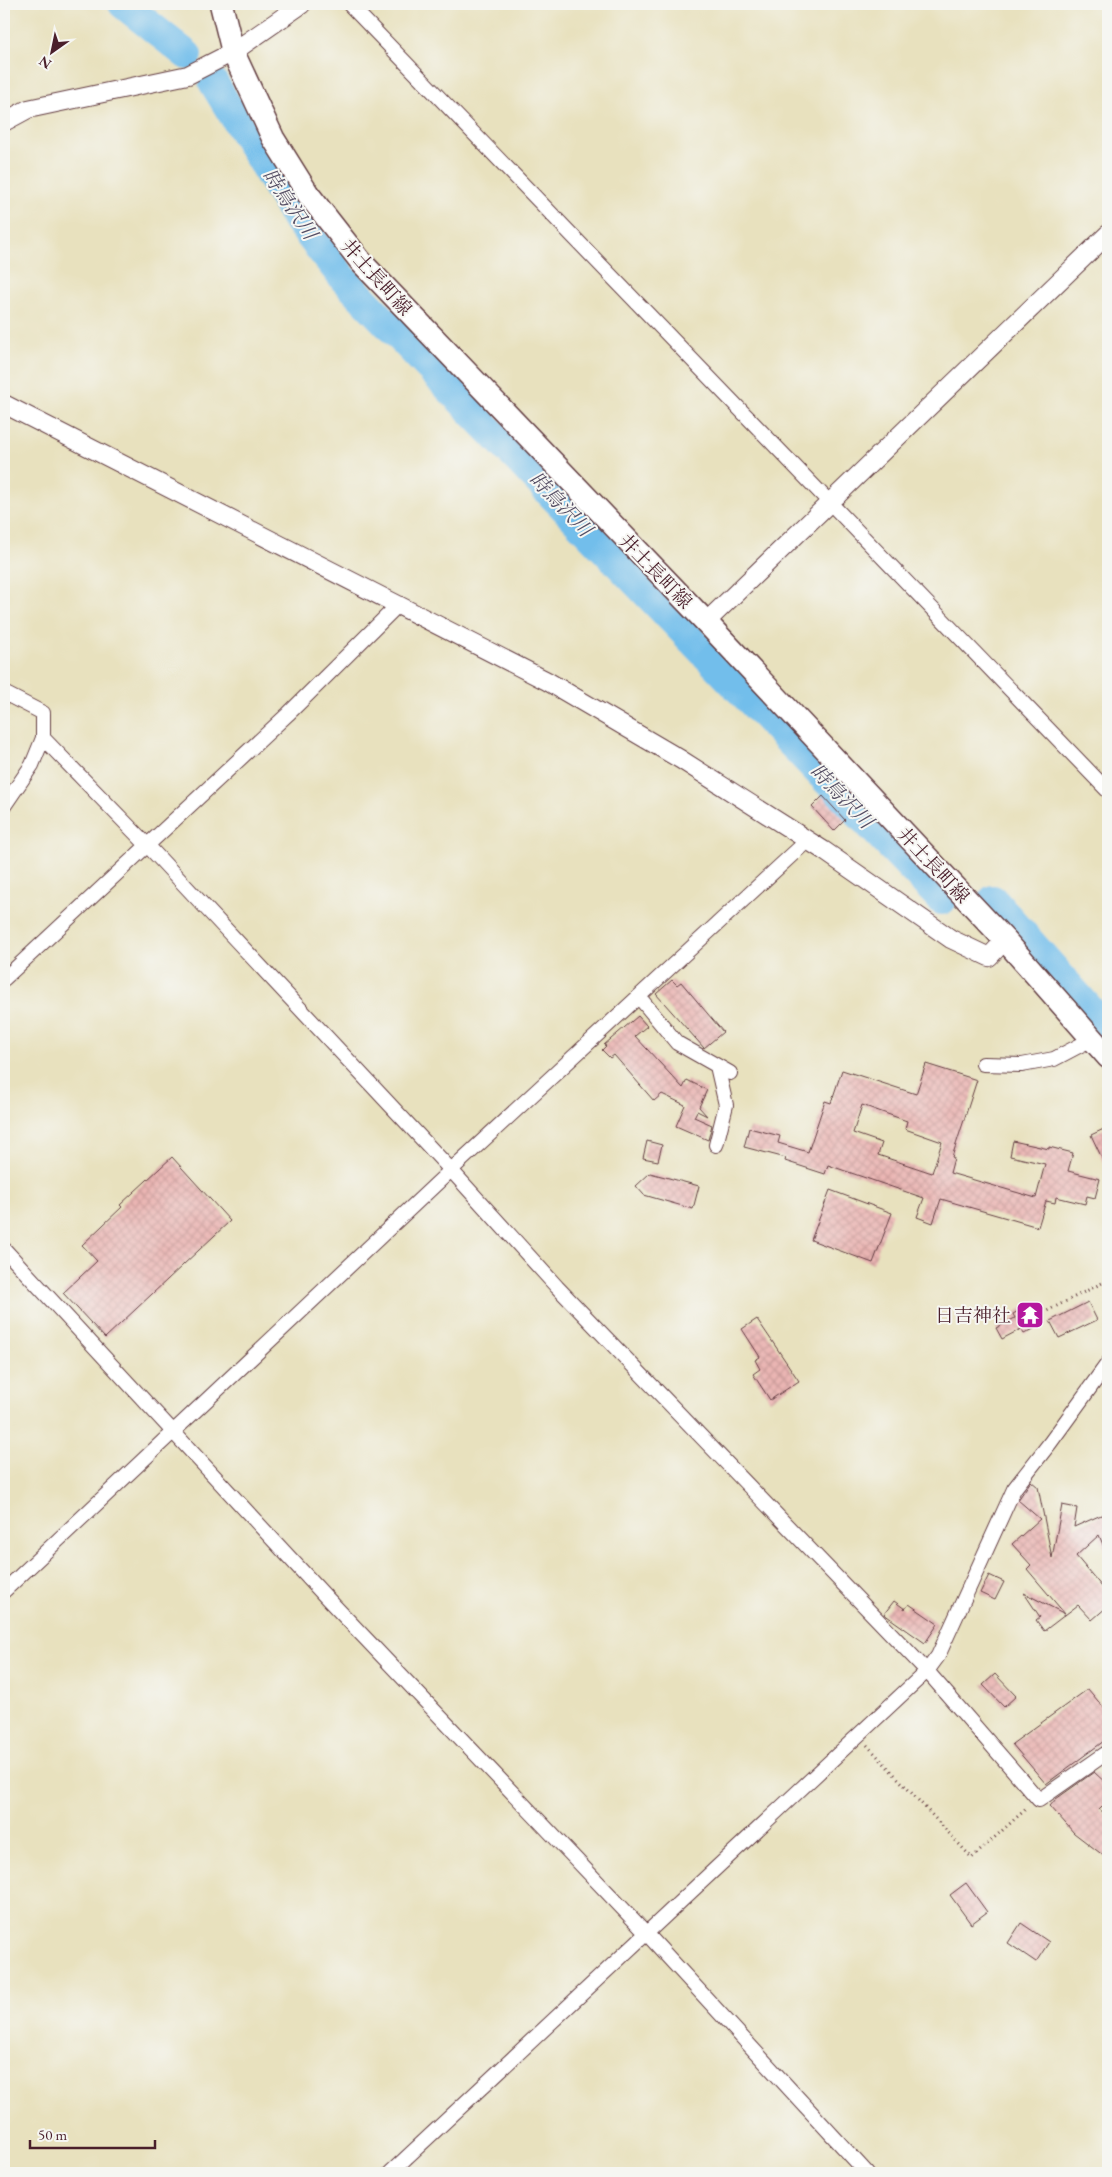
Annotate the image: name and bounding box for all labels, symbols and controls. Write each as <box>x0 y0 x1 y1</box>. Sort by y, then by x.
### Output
north arrow <box>28 28 78 78</box>
text: N <box>35 52 55 74</box>
water label: 時鳥沢川 <box>257 164 324 246</box>
street label: 井土長町線 <box>336 234 418 321</box>
water label: 時鳥沢川 <box>524 466 600 543</box>
street label: 井土長町線 <box>614 528 698 614</box>
water label: 時鳥沢川 <box>805 758 881 835</box>
street label: 井土長町線 <box>892 822 975 909</box>
temple icon: 日吉神社 <box>1015 1300 1045 1330</box>
place label: 日吉神社 <box>935 1303 1011 1328</box>
scale bar <box>30 2117 155 2149</box>
text: 50 m <box>38 2125 67 2144</box>

